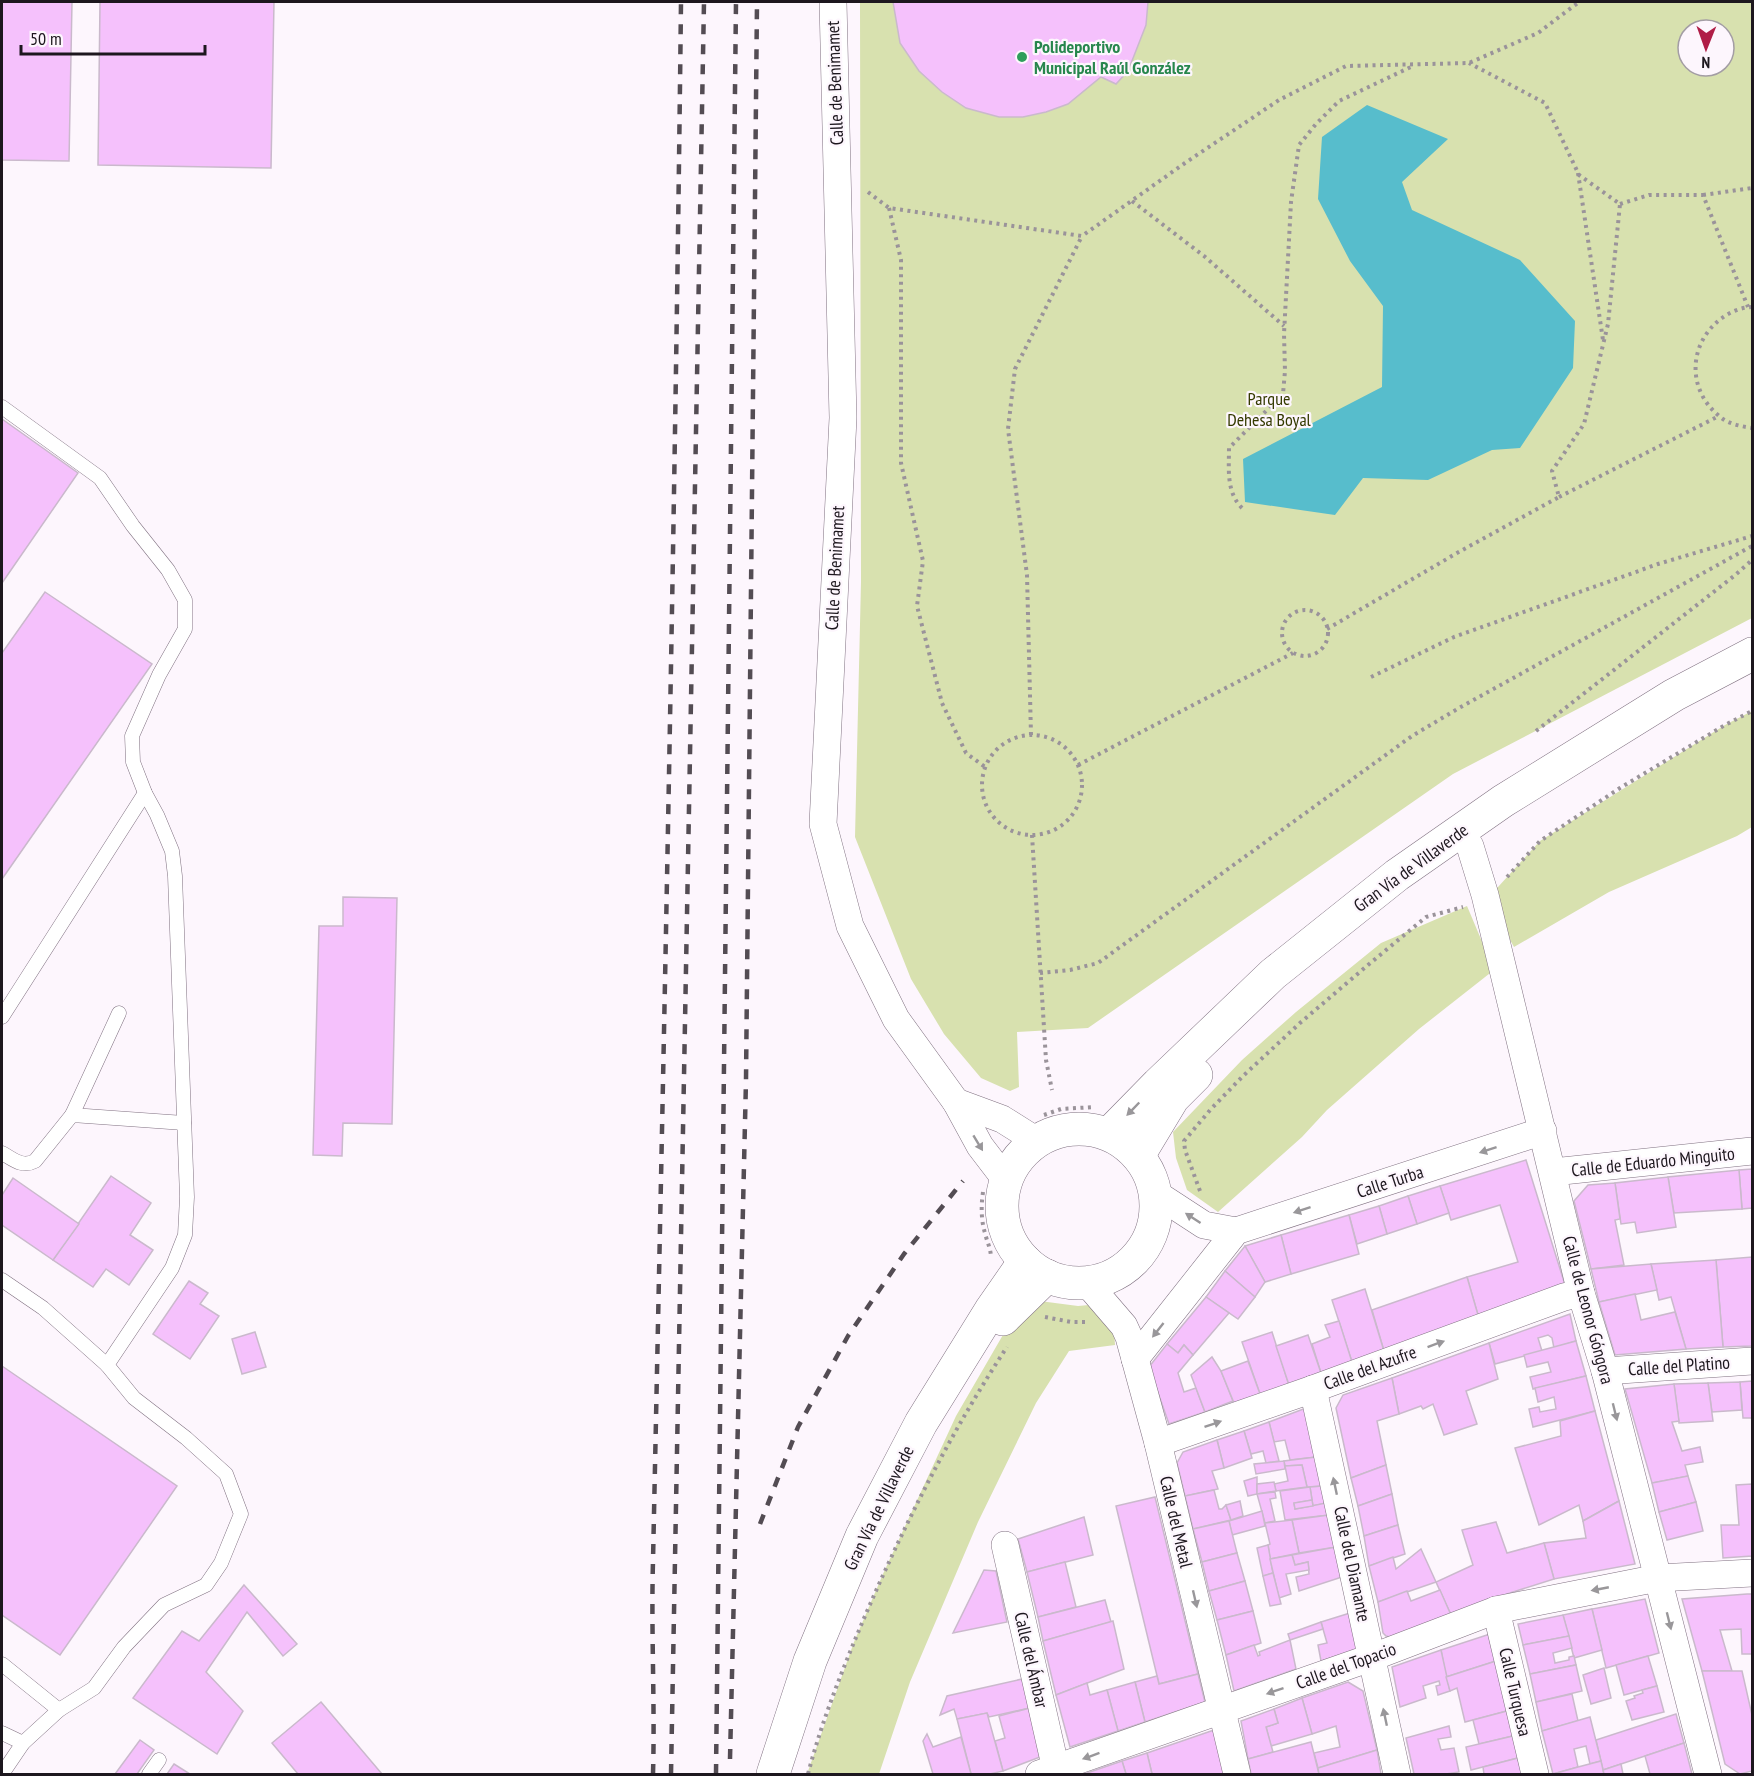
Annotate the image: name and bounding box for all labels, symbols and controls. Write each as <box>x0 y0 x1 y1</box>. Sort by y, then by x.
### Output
scale bar <box>21 18 206 56</box>
north arrow <box>1676 18 1736 78</box>
street label: Calle de Benimamet <box>821 20 848 146</box>
text: 50 m <box>30 27 62 50</box>
place label: Polideportivo Municipal Raúl González <box>1034 35 1191 79</box>
marker: Polideportivo Municipal Raúl González <box>1015 50 1029 64</box>
text: N <box>1701 53 1710 73</box>
park label: Parque Dehesa Boyal <box>1227 387 1312 431</box>
street label: Calle de Benimamet <box>820 505 849 631</box>
street label: Gran Vía de Villaverde <box>1349 818 1472 917</box>
one-way arrow <box>1126 1102 1140 1117</box>
one-way arrow <box>973 1134 984 1151</box>
street label: Calle de Eduardo Minguito <box>1570 1141 1736 1182</box>
one-way arrow <box>1479 1146 1497 1155</box>
street label: Calle Turba <box>1354 1160 1426 1203</box>
one-way arrow <box>1293 1206 1311 1215</box>
one-way arrow <box>1185 1212 1201 1223</box>
street label: Calle de Leonor Góngora <box>1558 1233 1619 1386</box>
one-way arrow <box>1153 1322 1165 1337</box>
one-way arrow <box>1427 1339 1445 1348</box>
street label: Calle del Azufre <box>1320 1340 1419 1395</box>
street label: Calle del Platino <box>1627 1350 1731 1381</box>
one-way arrow <box>1611 1403 1620 1421</box>
one-way arrow <box>1204 1418 1222 1428</box>
street label: Gran Vía de Villaverde <box>838 1442 919 1574</box>
street label: Calle del Metal <box>1155 1474 1198 1571</box>
one-way arrow <box>1330 1476 1339 1495</box>
street label: Calle del Diamante <box>1329 1504 1376 1624</box>
one-way arrow <box>1591 1585 1610 1594</box>
one-way arrow <box>1190 1590 1200 1609</box>
street label: Calle del Ámbar <box>1009 1610 1054 1710</box>
one-way arrow <box>1664 1612 1674 1630</box>
street label: Calle del Topacio <box>1293 1637 1399 1694</box>
street label: Calle Turquesa <box>1494 1645 1537 1738</box>
one-way arrow <box>1266 1687 1284 1697</box>
one-way arrow <box>1380 1708 1390 1727</box>
one-way arrow <box>1082 1752 1100 1762</box>

